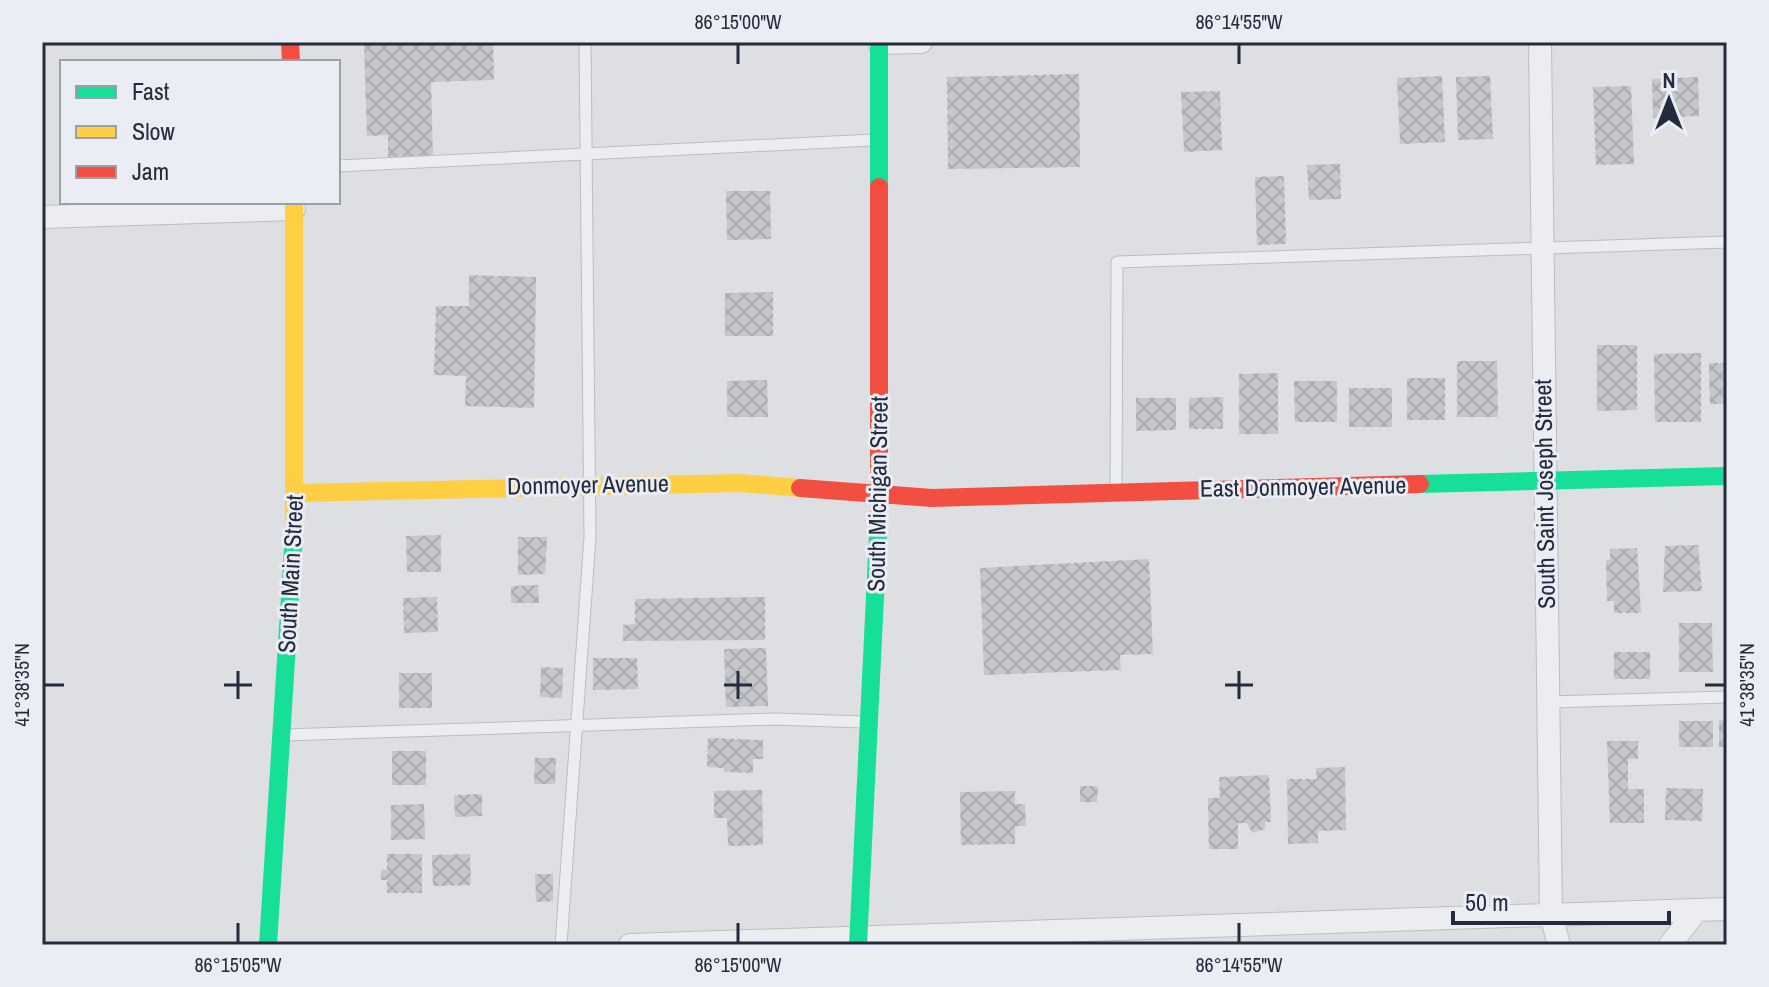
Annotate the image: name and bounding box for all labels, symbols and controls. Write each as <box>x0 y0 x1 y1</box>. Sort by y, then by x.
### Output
text: 86°15'00"W <box>694 8 782 35</box>
text: 86°14'55"W <box>1195 8 1283 35</box>
legend <box>60 60 340 204</box>
north arrow <box>1629 60 1709 140</box>
text: N <box>1662 65 1676 95</box>
text: Fast <box>132 75 170 107</box>
text: Slow <box>132 115 175 147</box>
text: Jam <box>132 155 169 187</box>
street label: South Saint Joseph Street <box>1526 378 1562 609</box>
street label: South Michigan Street <box>859 395 895 592</box>
street label: Donmoyer Avenue <box>507 467 669 501</box>
street label: East Donmoyer Avenue <box>1200 468 1406 504</box>
street label: South Main Street <box>270 493 310 654</box>
text: 41°38'35"N <box>8 643 35 727</box>
text: 41°38'35"N <box>1733 643 1760 727</box>
scale bar <box>1453 875 1669 925</box>
text: 50 m <box>1465 886 1509 918</box>
text: 86°15'05"W <box>194 951 282 978</box>
text: 86°15'00"W <box>694 951 782 978</box>
text: 86°14'55"W <box>1195 951 1283 978</box>

